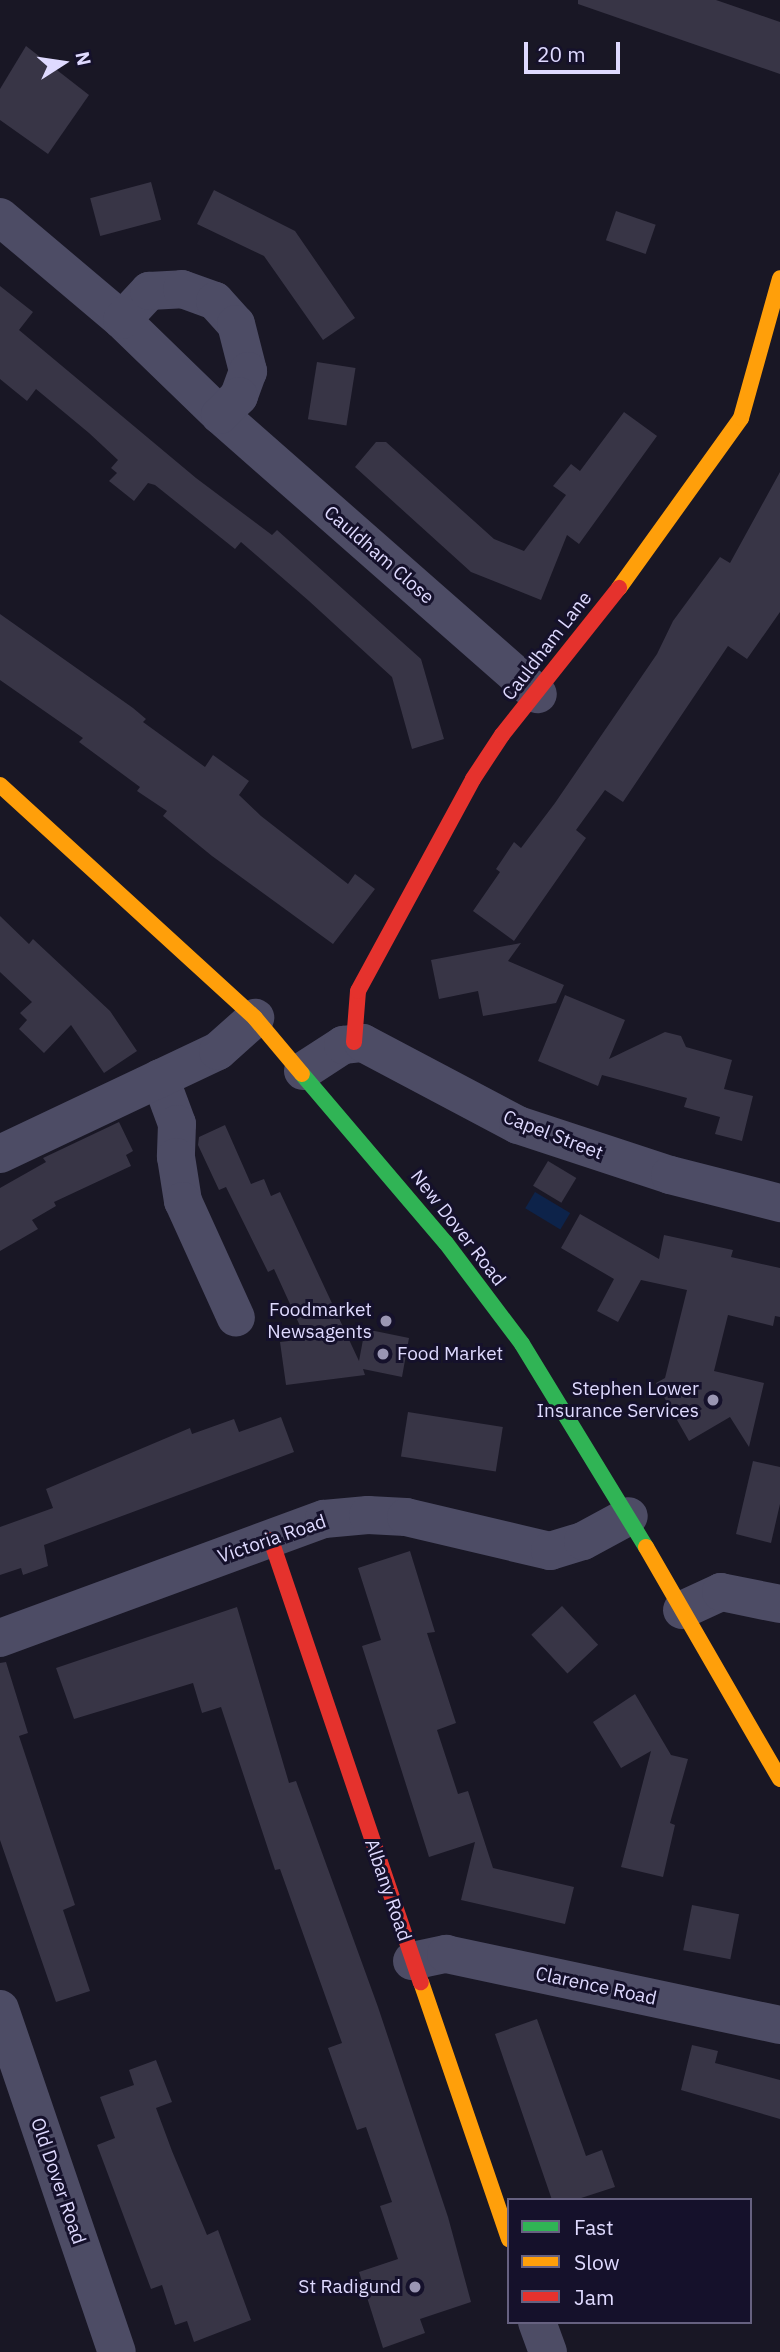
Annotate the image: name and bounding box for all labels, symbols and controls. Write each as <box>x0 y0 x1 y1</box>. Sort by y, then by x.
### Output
north arrow <box>28 28 98 98</box>
scale bar <box>528 28 624 72</box>
text: 20 m <box>537 40 586 68</box>
text: N <box>70 49 97 68</box>
street label: Cauldham Close <box>319 501 439 609</box>
street label: Cauldham Lane <box>497 587 597 705</box>
street label: Capel Street <box>500 1106 606 1164</box>
street label: New Dover Road <box>406 1165 510 1291</box>
place label: Foodmarket Newsagents <box>267 1299 372 1343</box>
marker: Foodmarket Newsagents <box>378 1313 394 1329</box>
place label: Food Market <box>397 1343 503 1365</box>
marker: Food Market <box>375 1346 391 1362</box>
place label: Stephen Lower Insurance Services <box>537 1378 699 1422</box>
marker: Stephen Lower Insurance Services <box>705 1392 721 1408</box>
street label: Victoria Road <box>215 1510 329 1568</box>
street label: Albany Road <box>360 1836 416 1944</box>
street label: Clarence Road <box>533 1962 659 2010</box>
street label: Old Dover Road <box>26 2115 90 2247</box>
legend <box>507 2198 752 2324</box>
text: Fast <box>574 2213 614 2241</box>
text: Slow <box>574 2248 620 2276</box>
place label: St Radigund <box>298 2276 401 2298</box>
marker: St Radigund <box>407 2279 423 2295</box>
text: Jam <box>574 2283 614 2311</box>

